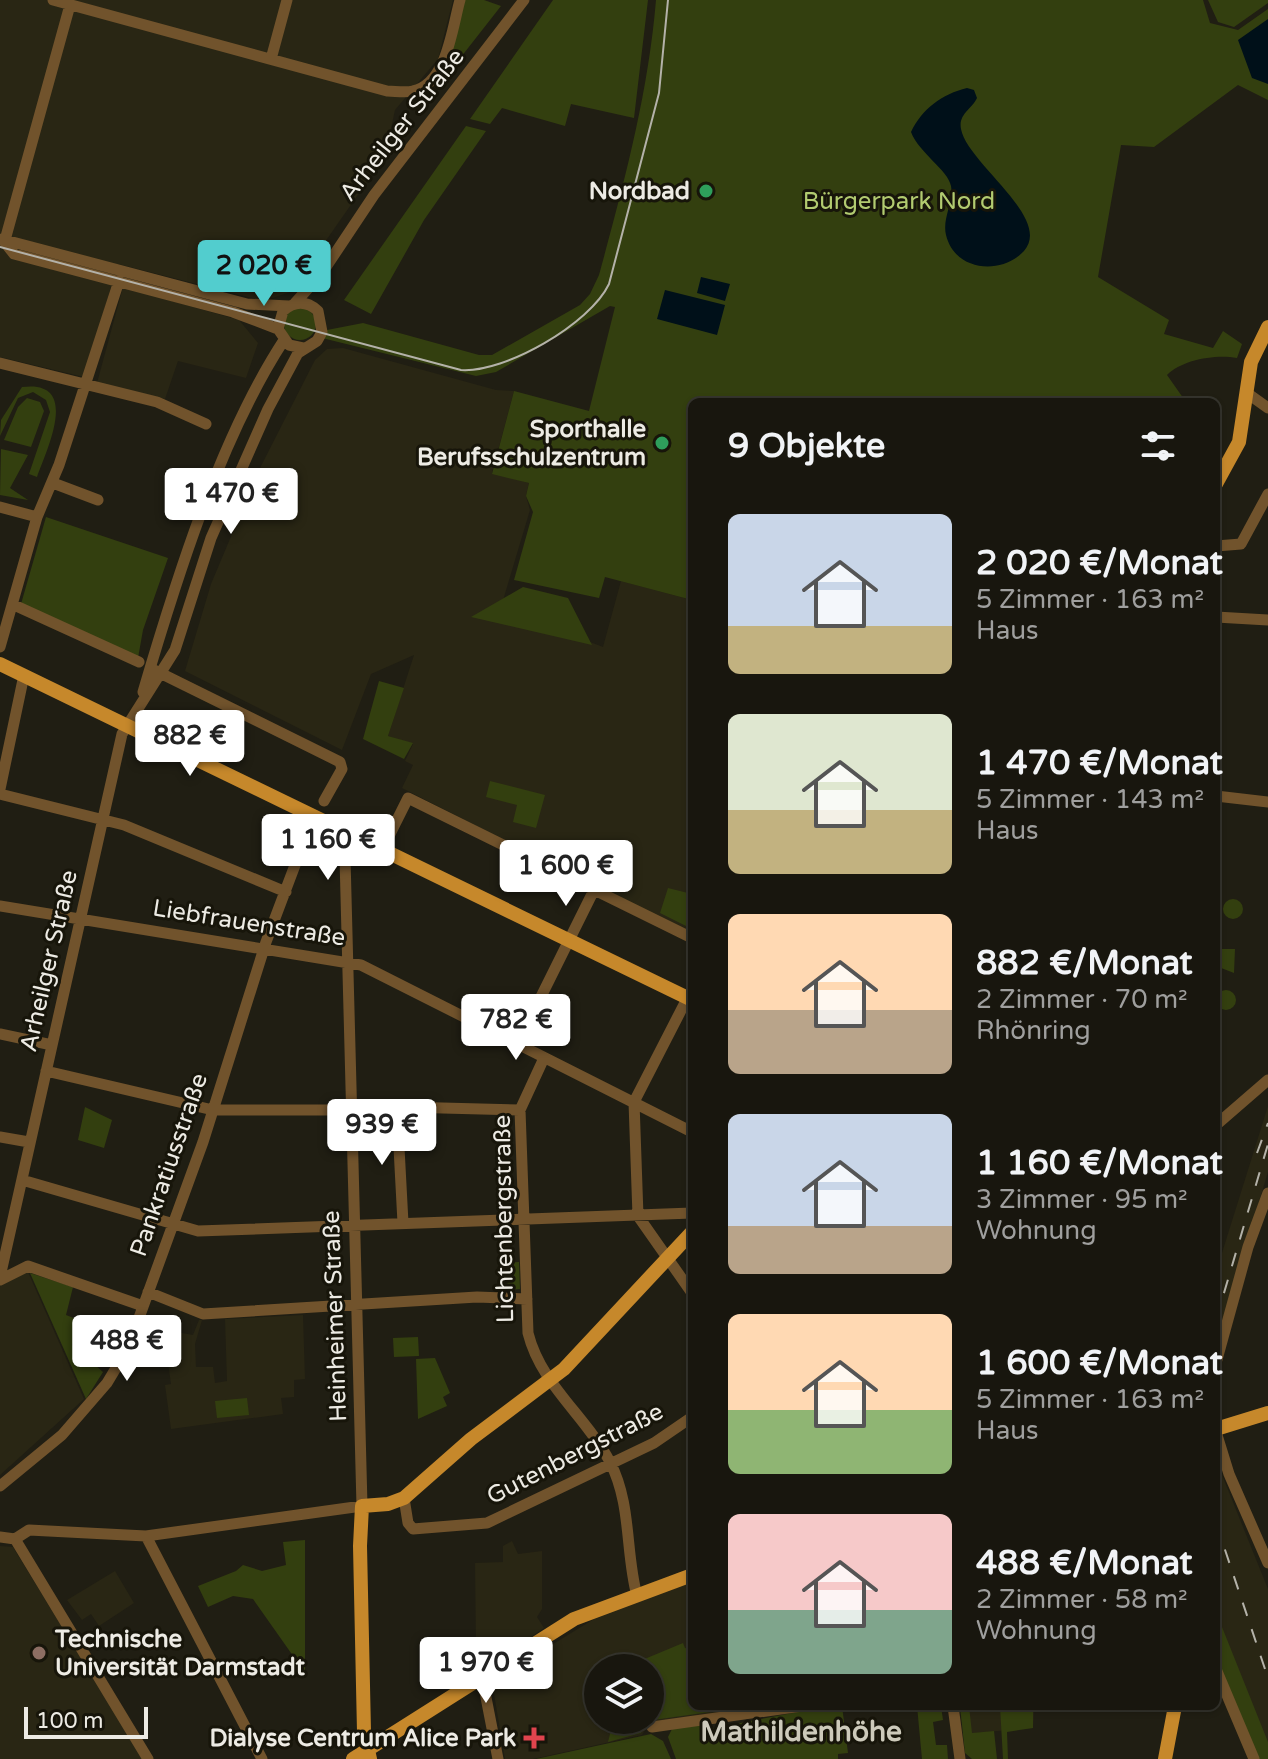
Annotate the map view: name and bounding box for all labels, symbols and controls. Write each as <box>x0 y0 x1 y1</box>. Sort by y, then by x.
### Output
street label: Arheilger Straße <box>333 43 471 207</box>
place label: Nordbad <box>589 177 690 206</box>
marker: Nordbad <box>697 182 715 200</box>
park label: Bürgerpark Nord <box>803 187 995 216</box>
pin: 2 020 € <box>190 240 338 308</box>
text: 2 020 € <box>216 250 312 281</box>
place label: Sporthalle Berufsschulzentrum <box>417 415 646 472</box>
icon: filters <box>1136 424 1180 468</box>
text: 9 Objekte <box>728 426 885 467</box>
marker: Sporthalle Berufsschulzentrum <box>653 434 671 452</box>
pin: 1 470 € <box>157 468 305 536</box>
text: 1 470 € <box>183 478 279 509</box>
text: 2 020 €/Monat <box>976 543 1223 584</box>
icon: home <box>792 546 888 642</box>
text: 5 Zimmer · 163 m² <box>976 584 1204 615</box>
text: Haus <box>976 615 1038 646</box>
pin: 882 € <box>134 710 246 778</box>
text: 882 € <box>153 720 227 751</box>
text: 1 470 €/Monat <box>976 743 1223 784</box>
icon: home <box>792 746 888 842</box>
text: 5 Zimmer · 143 m² <box>976 784 1204 815</box>
pin: 1 160 € <box>254 814 402 882</box>
text: Haus <box>976 815 1038 846</box>
text: 1 160 € <box>280 824 376 855</box>
pin: 1 600 € <box>492 840 640 908</box>
text: 1 600 € <box>518 850 614 881</box>
street label: Arheilger Straße <box>14 867 84 1055</box>
street label: Liebfrauenstraße <box>151 893 347 953</box>
text: 882 €/Monat <box>976 943 1193 984</box>
icon: home <box>792 946 888 1042</box>
text: 2 Zimmer · 70 m² <box>976 984 1188 1015</box>
pin: 782 € <box>460 994 572 1062</box>
text: 782 € <box>479 1004 553 1035</box>
text: Rhönring <box>976 1015 1091 1046</box>
street label: Pankratiusstraße <box>124 1070 214 1260</box>
pin: 939 € <box>326 1099 438 1167</box>
text: 939 € <box>345 1109 419 1140</box>
street label: Lichtenbergstraße <box>488 1115 520 1323</box>
text: 1 160 €/Monat <box>976 1143 1223 1184</box>
icon: home <box>792 1146 888 1242</box>
text: 3 Zimmer · 95 m² <box>976 1184 1188 1215</box>
street label: Heinheimer Straße <box>317 1210 353 1422</box>
text: Wohnung <box>976 1215 1097 1246</box>
pin: 488 € <box>71 1315 183 1383</box>
text: 488 € <box>90 1325 164 1356</box>
text: 1 600 €/Monat <box>976 1343 1223 1384</box>
icon: home <box>792 1346 888 1442</box>
text: 5 Zimmer · 163 m² <box>976 1384 1204 1415</box>
street label: Gutenbergstraße <box>482 1397 668 1511</box>
text: Haus <box>976 1415 1038 1446</box>
text: 488 €/Monat <box>976 1543 1193 1584</box>
icon: home <box>792 1546 888 1642</box>
text: 2 Zimmer · 58 m² <box>976 1584 1188 1615</box>
text: Wohnung <box>976 1615 1097 1646</box>
place label: Technische Universität Darmstadt <box>54 1625 306 1682</box>
pin: 1 970 € <box>412 1637 560 1705</box>
marker: Technische Universität Darmstadt <box>30 1644 48 1662</box>
text: 1 970 € <box>438 1647 534 1678</box>
map controls <box>584 1654 664 1734</box>
button: layers <box>584 1654 664 1734</box>
scale bar <box>24 1703 148 1739</box>
text: 100 m <box>36 1708 103 1734</box>
district label: Mathildenhöhe <box>700 1715 902 1749</box>
place label: Dialyse Centrum Alice Park <box>210 1724 516 1753</box>
marker: Dialyse Centrum Alice Park <box>523 1727 545 1749</box>

